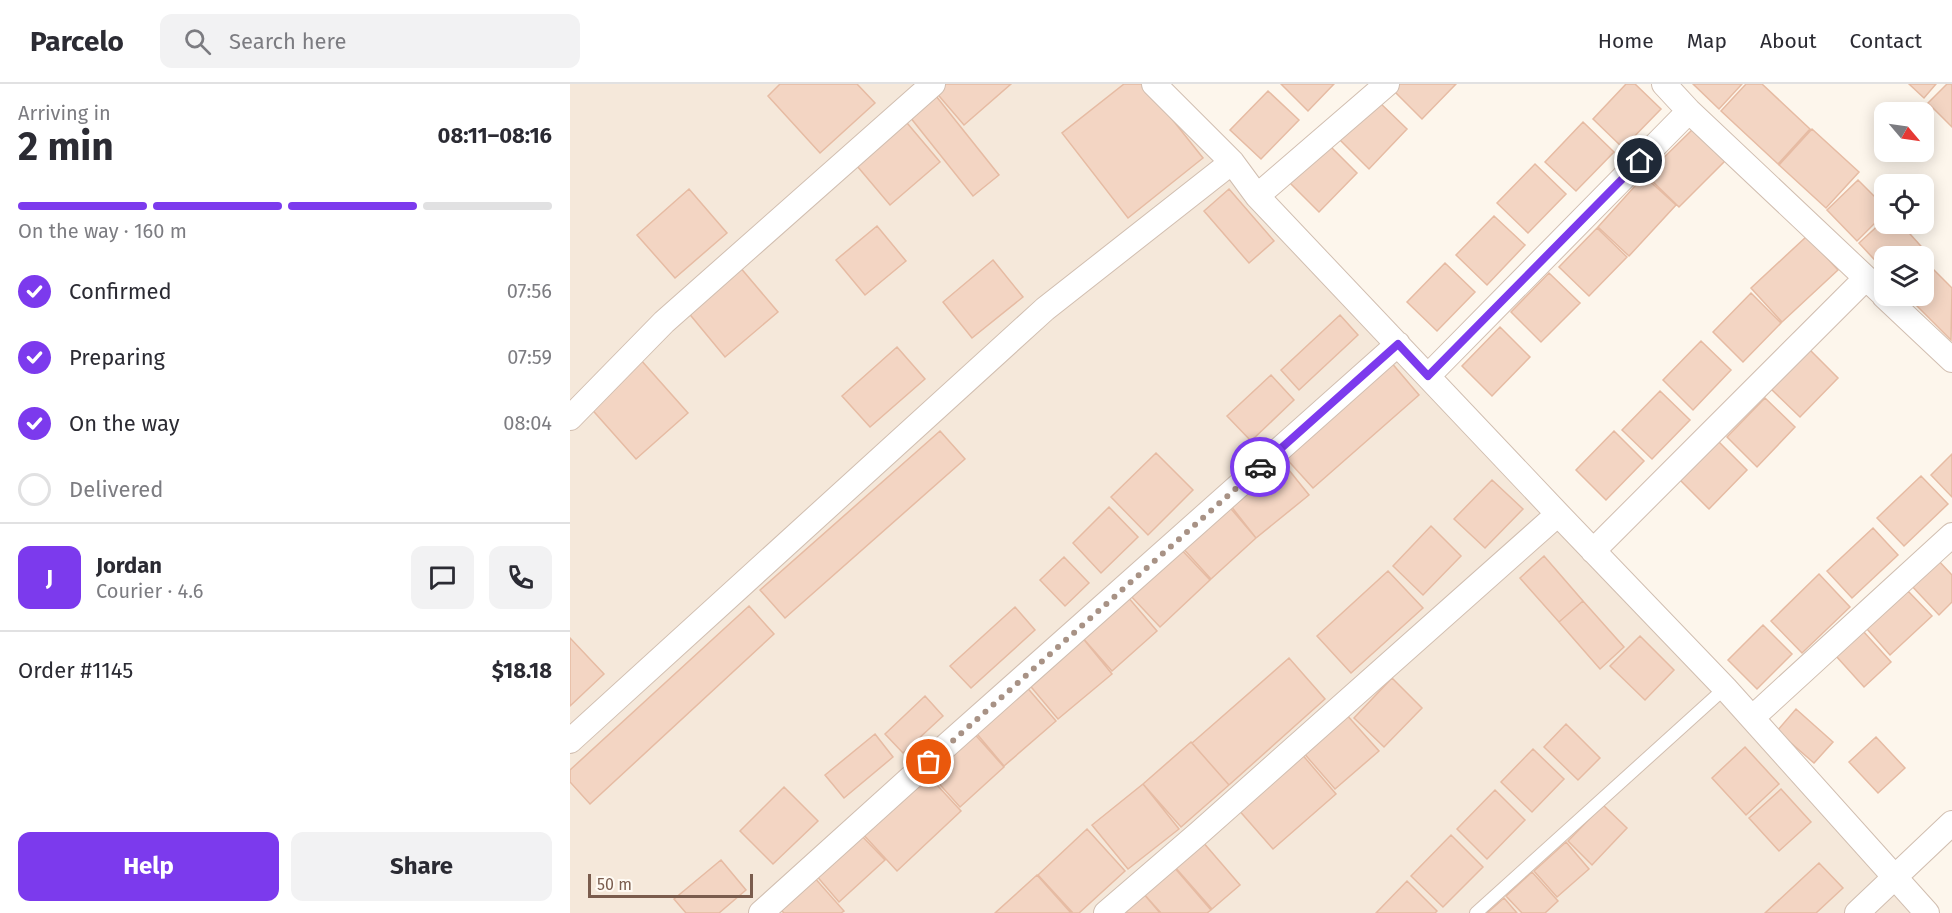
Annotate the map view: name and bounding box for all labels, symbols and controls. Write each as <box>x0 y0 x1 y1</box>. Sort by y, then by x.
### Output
search box <box>160 14 580 68</box>
text: Parcelo <box>30 25 124 58</box>
icon: search <box>181 25 214 58</box>
text: Search here <box>229 28 346 55</box>
text: Home <box>1598 28 1654 54</box>
text: Map <box>1687 28 1727 54</box>
text: About <box>1760 28 1817 54</box>
text: Contact <box>1850 28 1922 54</box>
text: Arriving in <box>18 101 111 125</box>
north arrow <box>1874 102 1934 162</box>
map controls <box>1874 102 1934 306</box>
text: 08:11–08:16 <box>438 122 552 149</box>
text: 2 min <box>18 124 114 170</box>
pin <box>1614 135 1665 186</box>
icon: home <box>1623 144 1656 177</box>
button: locate <box>1874 174 1934 234</box>
text: On the way · 160 m <box>18 219 187 243</box>
button: layers <box>1874 246 1934 306</box>
icon: check <box>18 275 51 308</box>
text: Confirmed <box>69 278 172 305</box>
text: 07:56 <box>507 279 552 303</box>
icon: check <box>18 341 51 374</box>
text: Preparing <box>69 344 165 371</box>
text: 07:59 <box>507 345 552 369</box>
icon: check <box>18 407 51 440</box>
text: On the way <box>69 410 180 437</box>
text: 08:04 <box>503 411 552 435</box>
courier <box>1230 437 1290 497</box>
icon: car <box>1244 451 1277 484</box>
text: Delivered <box>69 476 164 503</box>
button: chat <box>411 546 474 609</box>
button: phone <box>489 546 552 609</box>
text: Jordan <box>96 552 162 579</box>
text: J <box>46 564 53 591</box>
text: Courier · 4.6 <box>96 579 203 603</box>
text: Order #1145 <box>18 657 133 684</box>
text: $18.18 <box>492 657 552 684</box>
pin <box>903 736 954 787</box>
icon: bag <box>912 745 945 778</box>
button: Help <box>18 832 279 901</box>
button: Share <box>291 832 552 901</box>
scale bar <box>588 871 753 898</box>
text: 50 m <box>597 875 632 894</box>

